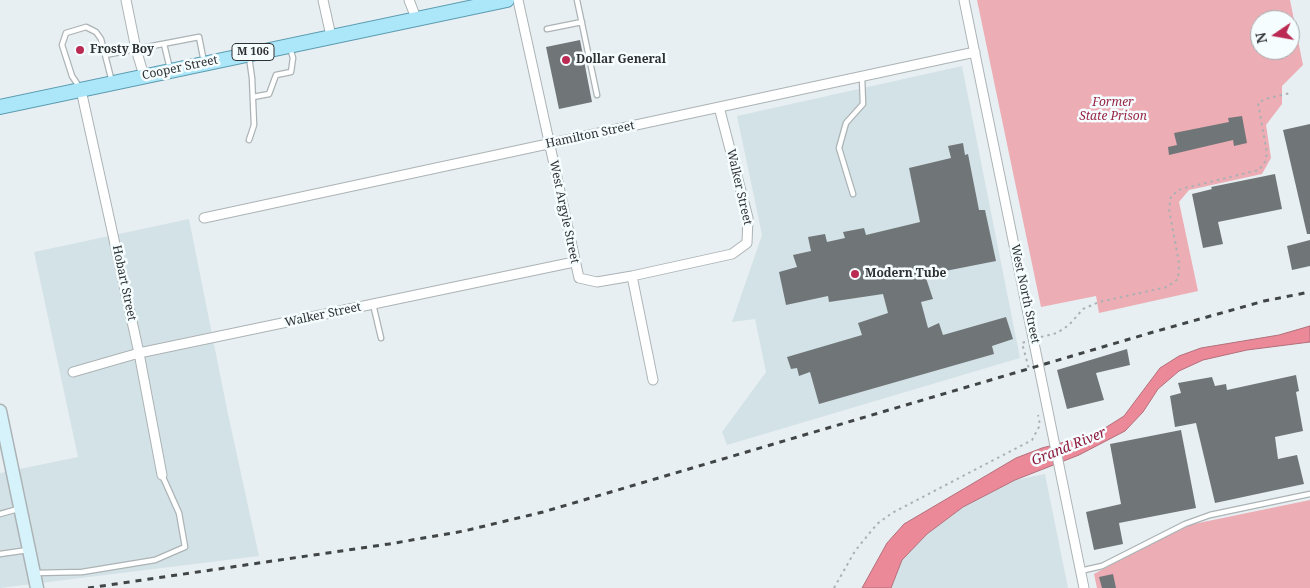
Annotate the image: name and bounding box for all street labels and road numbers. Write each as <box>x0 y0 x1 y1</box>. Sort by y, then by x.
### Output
road number: M 106 <box>232 44 274 61</box>
street label: Cooper Street <box>141 53 219 83</box>
street label: Hamilton Street <box>544 119 636 151</box>
street label: Walker Street <box>723 148 755 226</box>
street label: West Argyle Street <box>546 159 582 265</box>
street label: West North Street <box>1007 243 1043 345</box>
street label: Hobart Street <box>109 244 139 322</box>
street label: Walker Street <box>284 300 362 330</box>

